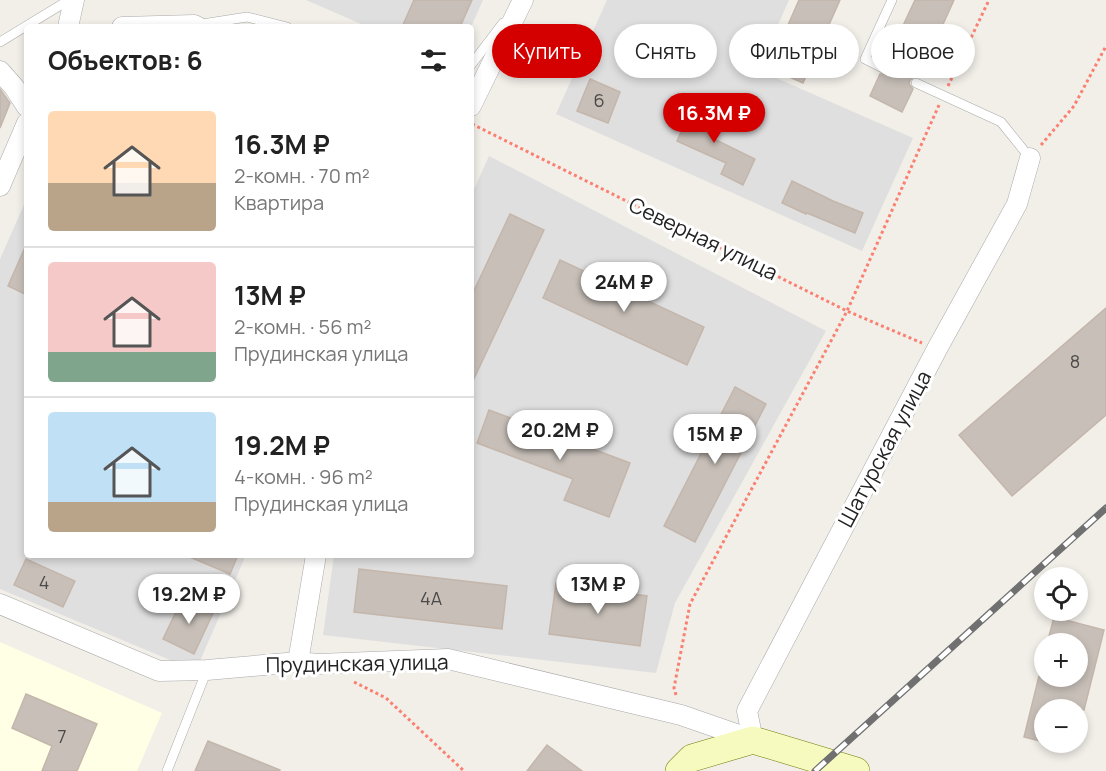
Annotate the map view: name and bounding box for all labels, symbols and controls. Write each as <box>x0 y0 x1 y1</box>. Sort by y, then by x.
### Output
chip: Купить <box>492 24 602 78</box>
chip: Снять <box>614 24 717 78</box>
chip: Фильтры <box>729 24 859 78</box>
chip: Новое <box>871 24 975 78</box>
text: Объектов: 6 <box>48 42 203 78</box>
icon: filters <box>417 44 450 77</box>
house number: 6 <box>593 88 605 112</box>
pin: 16.3M ₽ <box>659 93 769 144</box>
text: 16.3M ₽ <box>677 99 751 126</box>
text: 16.3M ₽ <box>234 126 330 162</box>
icon: home <box>96 135 168 207</box>
text: 2-комн. · 70 m² <box>234 162 370 189</box>
text: Квартира <box>234 189 324 216</box>
street label: Северная улица <box>624 190 783 286</box>
pin: 24M ₽ <box>582 262 666 313</box>
text: 24M ₽ <box>595 268 653 295</box>
text: 13M ₽ <box>234 277 306 313</box>
icon: home <box>96 286 168 358</box>
text: 2-комн. · 56 m² <box>234 313 372 340</box>
text: Прудинская улица <box>234 340 408 367</box>
house number: 8 <box>1070 349 1080 373</box>
street label: Шатурская улица <box>831 365 937 532</box>
pin: 20.2M ₽ <box>505 410 615 461</box>
pin: 15M ₽ <box>673 414 757 465</box>
text: 20.2M ₽ <box>521 416 599 443</box>
text: 15M ₽ <box>687 420 743 447</box>
text: 19.2M ₽ <box>234 427 330 463</box>
icon: home <box>96 436 168 508</box>
text: 4-комн. · 96 m² <box>234 463 373 490</box>
text: Прудинская улица <box>234 490 408 517</box>
pin: 13M ₽ <box>556 564 640 615</box>
map controls <box>1034 567 1088 753</box>
button: locate <box>1034 567 1088 621</box>
house number: 4 <box>39 570 49 594</box>
text: 13M ₽ <box>570 570 626 597</box>
pin: 19.2M ₽ <box>134 574 244 625</box>
text: 19.2M ₽ <box>152 580 226 607</box>
house number: 4А <box>420 586 443 610</box>
button: + <box>1034 633 1088 687</box>
street label: Прудинская улица <box>265 647 449 679</box>
button: − <box>1034 699 1088 753</box>
house number: 7 <box>57 724 67 748</box>

